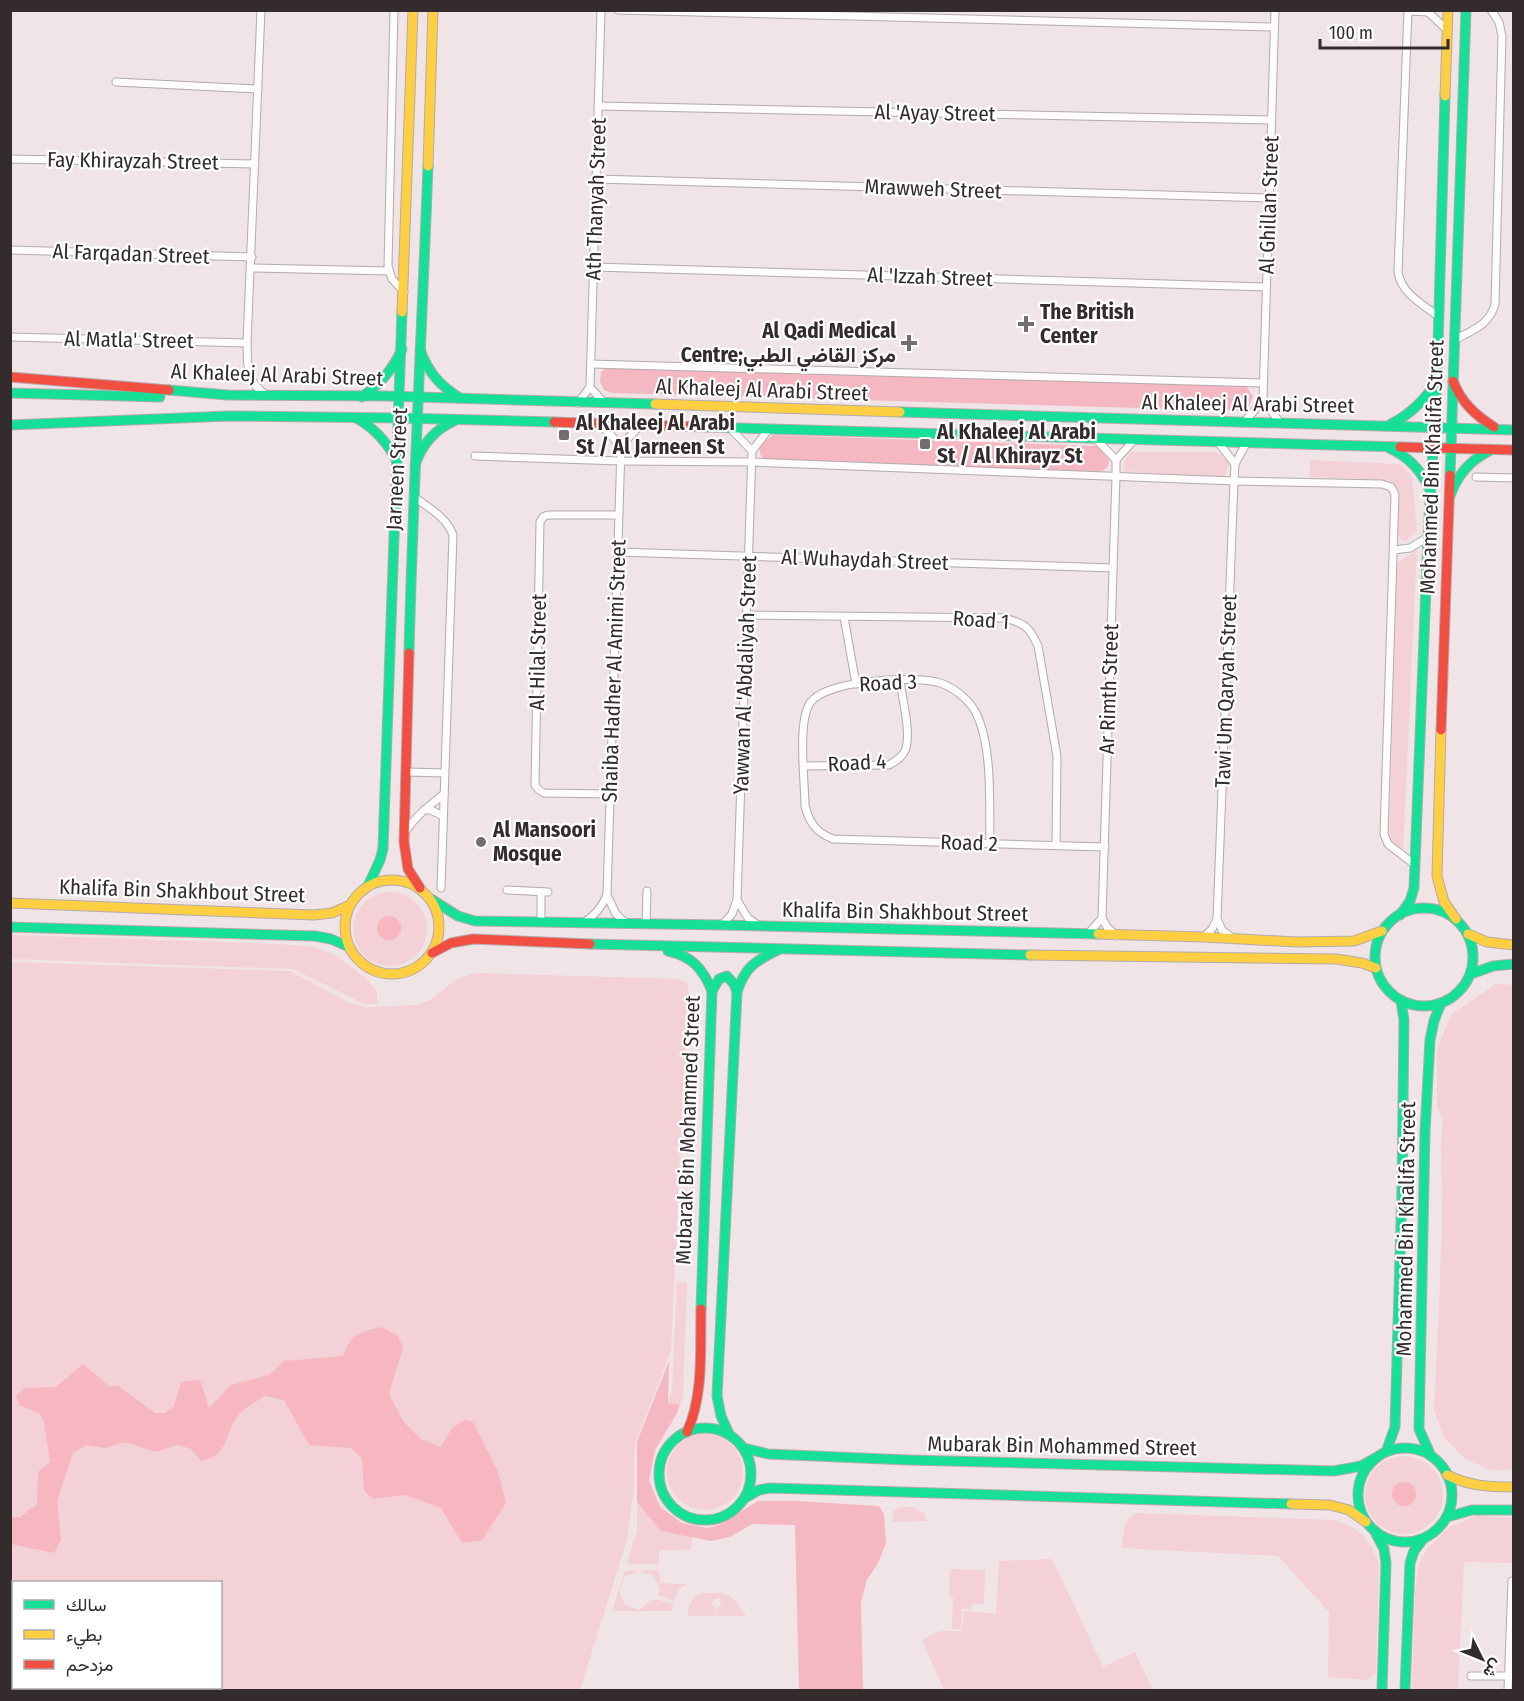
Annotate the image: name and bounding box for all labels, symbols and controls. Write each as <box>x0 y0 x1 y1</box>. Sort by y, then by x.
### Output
scale bar <box>1320 12 1448 50</box>
text: 100 m <box>1329 22 1373 44</box>
street label: Al 'Ayay Street <box>874 99 996 127</box>
street label: Ath Thanyah Street <box>580 117 612 281</box>
street label: Al Ghillan Street <box>1254 135 1284 275</box>
street label: Fay Khirayzah Street <box>47 147 219 175</box>
street label: Mrawweh Street <box>864 174 1002 204</box>
street label: Al Farqadan Street <box>52 238 210 270</box>
street label: Al 'Izzah Street <box>867 262 993 292</box>
place label: The British Center <box>1040 299 1134 349</box>
marker: The British Center <box>1017 315 1035 333</box>
place label: Al Qadi Medical Centre;مركز القاضي الطبي <box>681 318 896 372</box>
street label: Al Matla' Street <box>64 326 194 354</box>
marker: Al Qadi Medical Centre;مركز القاضي الطبي <box>900 334 918 352</box>
street label: Mohammed Bin Khalifa Street <box>1415 339 1449 595</box>
street label: Al Khaleej Al Arabi Street <box>170 358 384 392</box>
street label: Al Khaleej Al Arabi Street <box>655 373 869 407</box>
street label: Al Khaleej Al Arabi Street <box>1141 389 1355 419</box>
street label: Jarneen Street <box>381 407 413 531</box>
place label: Al Khaleej Al Arabi St / Al Jarneen St <box>575 410 735 460</box>
place label: Al Khaleej Al Arabi St / Al Khirayz St <box>936 419 1096 469</box>
marker: Al Khaleej Al Arabi St / Al Jarneen St <box>557 428 571 442</box>
marker: Al Khaleej Al Arabi St / Al Khirayz St <box>918 437 932 451</box>
street label: Shaiba Hadher Al Amimi Street <box>596 539 632 803</box>
street label: Al Wuhaydah Street <box>781 544 949 576</box>
street label: Yawwan Al 'Abdaliyah Street <box>728 555 762 795</box>
street label: Al Hilal Street <box>524 593 552 711</box>
street label: Tawi Um Qaryah Street <box>1210 594 1242 788</box>
street label: Road 1 <box>952 605 1010 635</box>
street label: Ar Rimth Street <box>1094 623 1124 755</box>
street label: Road 3 <box>858 669 918 697</box>
street label: Road 4 <box>827 748 887 778</box>
place label: Al Mansoori Mosque <box>492 817 596 867</box>
street label: Road 2 <box>940 829 998 857</box>
marker: Al Mansoori Mosque <box>474 835 488 849</box>
street label: Khalifa Bin Shakhbout Street <box>58 874 306 908</box>
street label: Khalifa Bin Shakhbout Street <box>782 897 1029 927</box>
street label: Mubarak Bin Mohammed Street <box>670 995 706 1265</box>
street label: Mohammed Bin Khalifa Street <box>1391 1101 1421 1357</box>
street label: Mubarak Bin Mohammed Street <box>927 1431 1197 1461</box>
legend <box>12 1581 222 1689</box>
text: سالك <box>66 1594 106 1616</box>
text: بطيء <box>66 1624 102 1650</box>
north arrow <box>1452 1629 1512 1689</box>
text: مزدحم <box>66 1654 113 1677</box>
text: ش <box>1479 1655 1506 1682</box>

